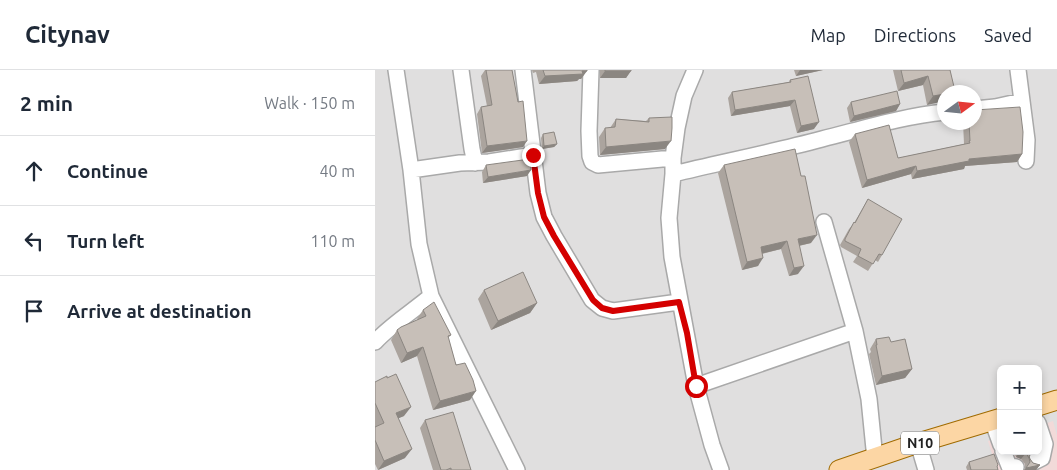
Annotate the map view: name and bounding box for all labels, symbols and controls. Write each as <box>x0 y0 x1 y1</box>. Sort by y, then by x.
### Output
text: Citynav <box>25 21 110 48</box>
text: Map <box>810 25 846 45</box>
text: Directions <box>874 25 956 45</box>
text: Saved <box>984 25 1032 45</box>
north arrow <box>937 85 982 130</box>
text: 2 min <box>20 91 73 115</box>
text: Walk · 150 m <box>264 94 355 112</box>
route end <box>522 144 545 167</box>
icon: ahead <box>20 157 48 185</box>
text: Continue <box>67 160 148 182</box>
text: 40 m <box>319 162 355 180</box>
icon: left <box>20 227 48 255</box>
text: Turn left <box>67 230 145 252</box>
text: 110 m <box>310 232 355 250</box>
icon: arrive <box>20 297 48 325</box>
text: Arrive at destination <box>67 300 252 322</box>
map controls <box>997 365 1042 455</box>
button: + <box>997 365 1042 410</box>
route start <box>685 375 708 398</box>
button: − <box>997 410 1042 455</box>
road number: N10 <box>901 432 939 454</box>

